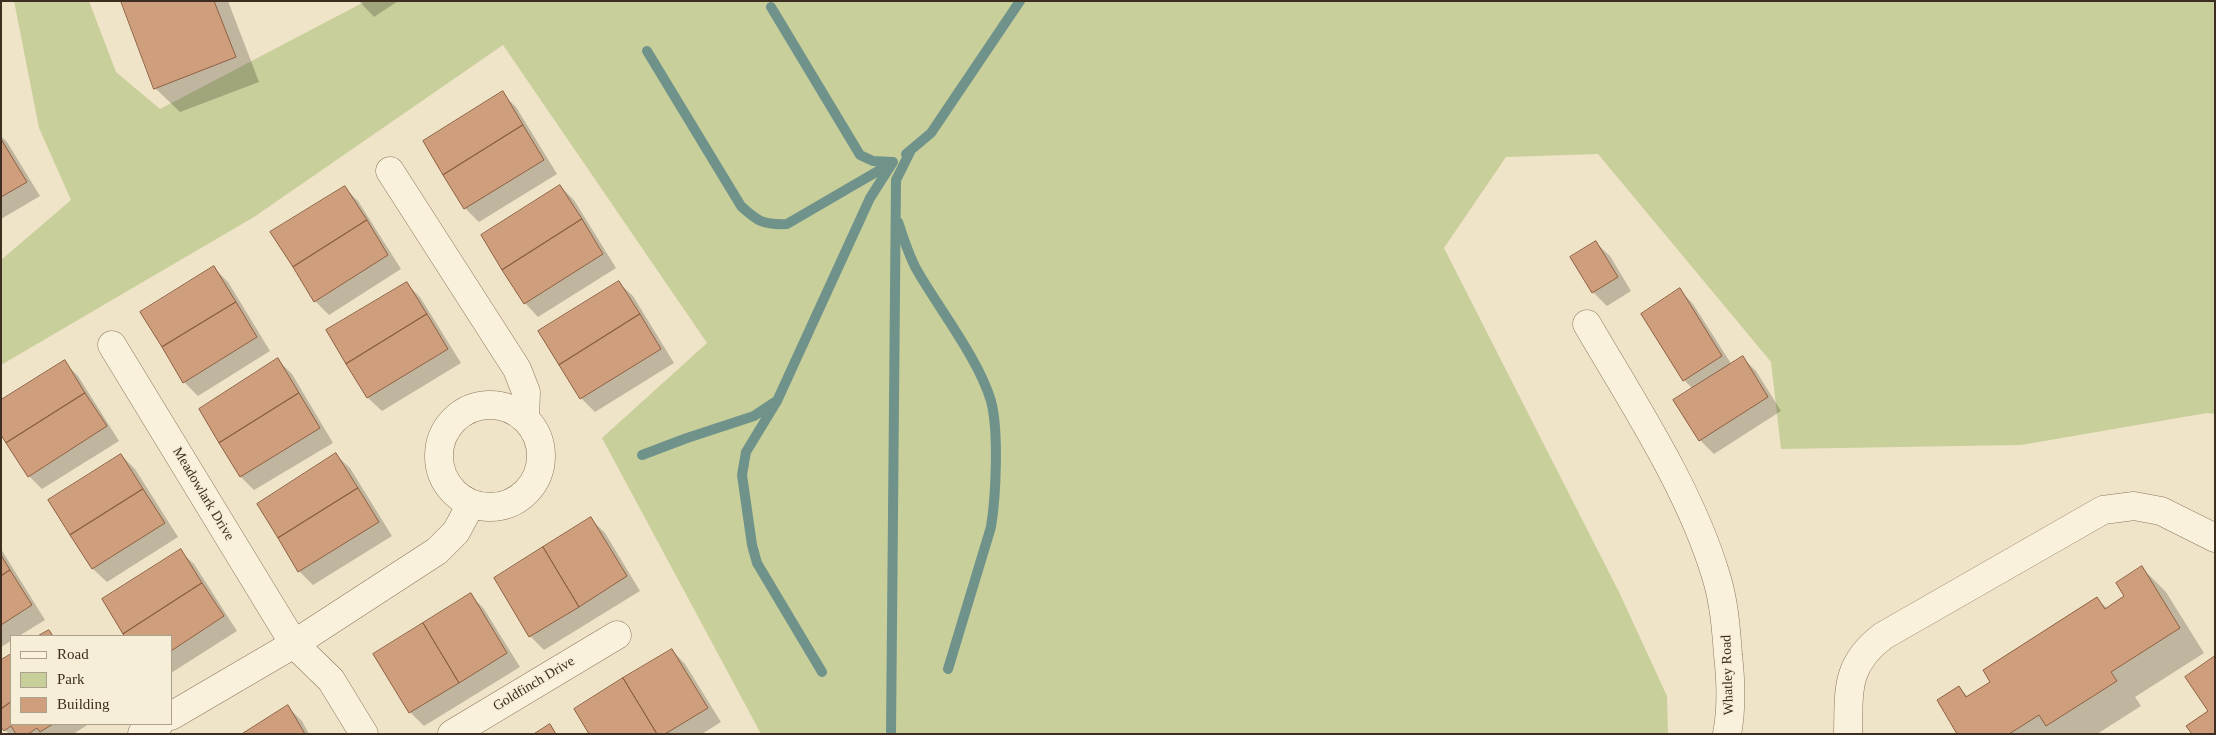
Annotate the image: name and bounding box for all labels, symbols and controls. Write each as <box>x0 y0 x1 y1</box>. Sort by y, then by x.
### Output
street label: Meadowlark Drive <box>168 444 238 544</box>
street label: Whatley Road <box>1718 634 1738 716</box>
legend <box>10 635 172 725</box>
text: Road <box>57 646 89 662</box>
street label: Goldfinch Drive <box>490 653 578 715</box>
text: Park <box>57 671 85 687</box>
text: Building <box>57 696 110 712</box>

